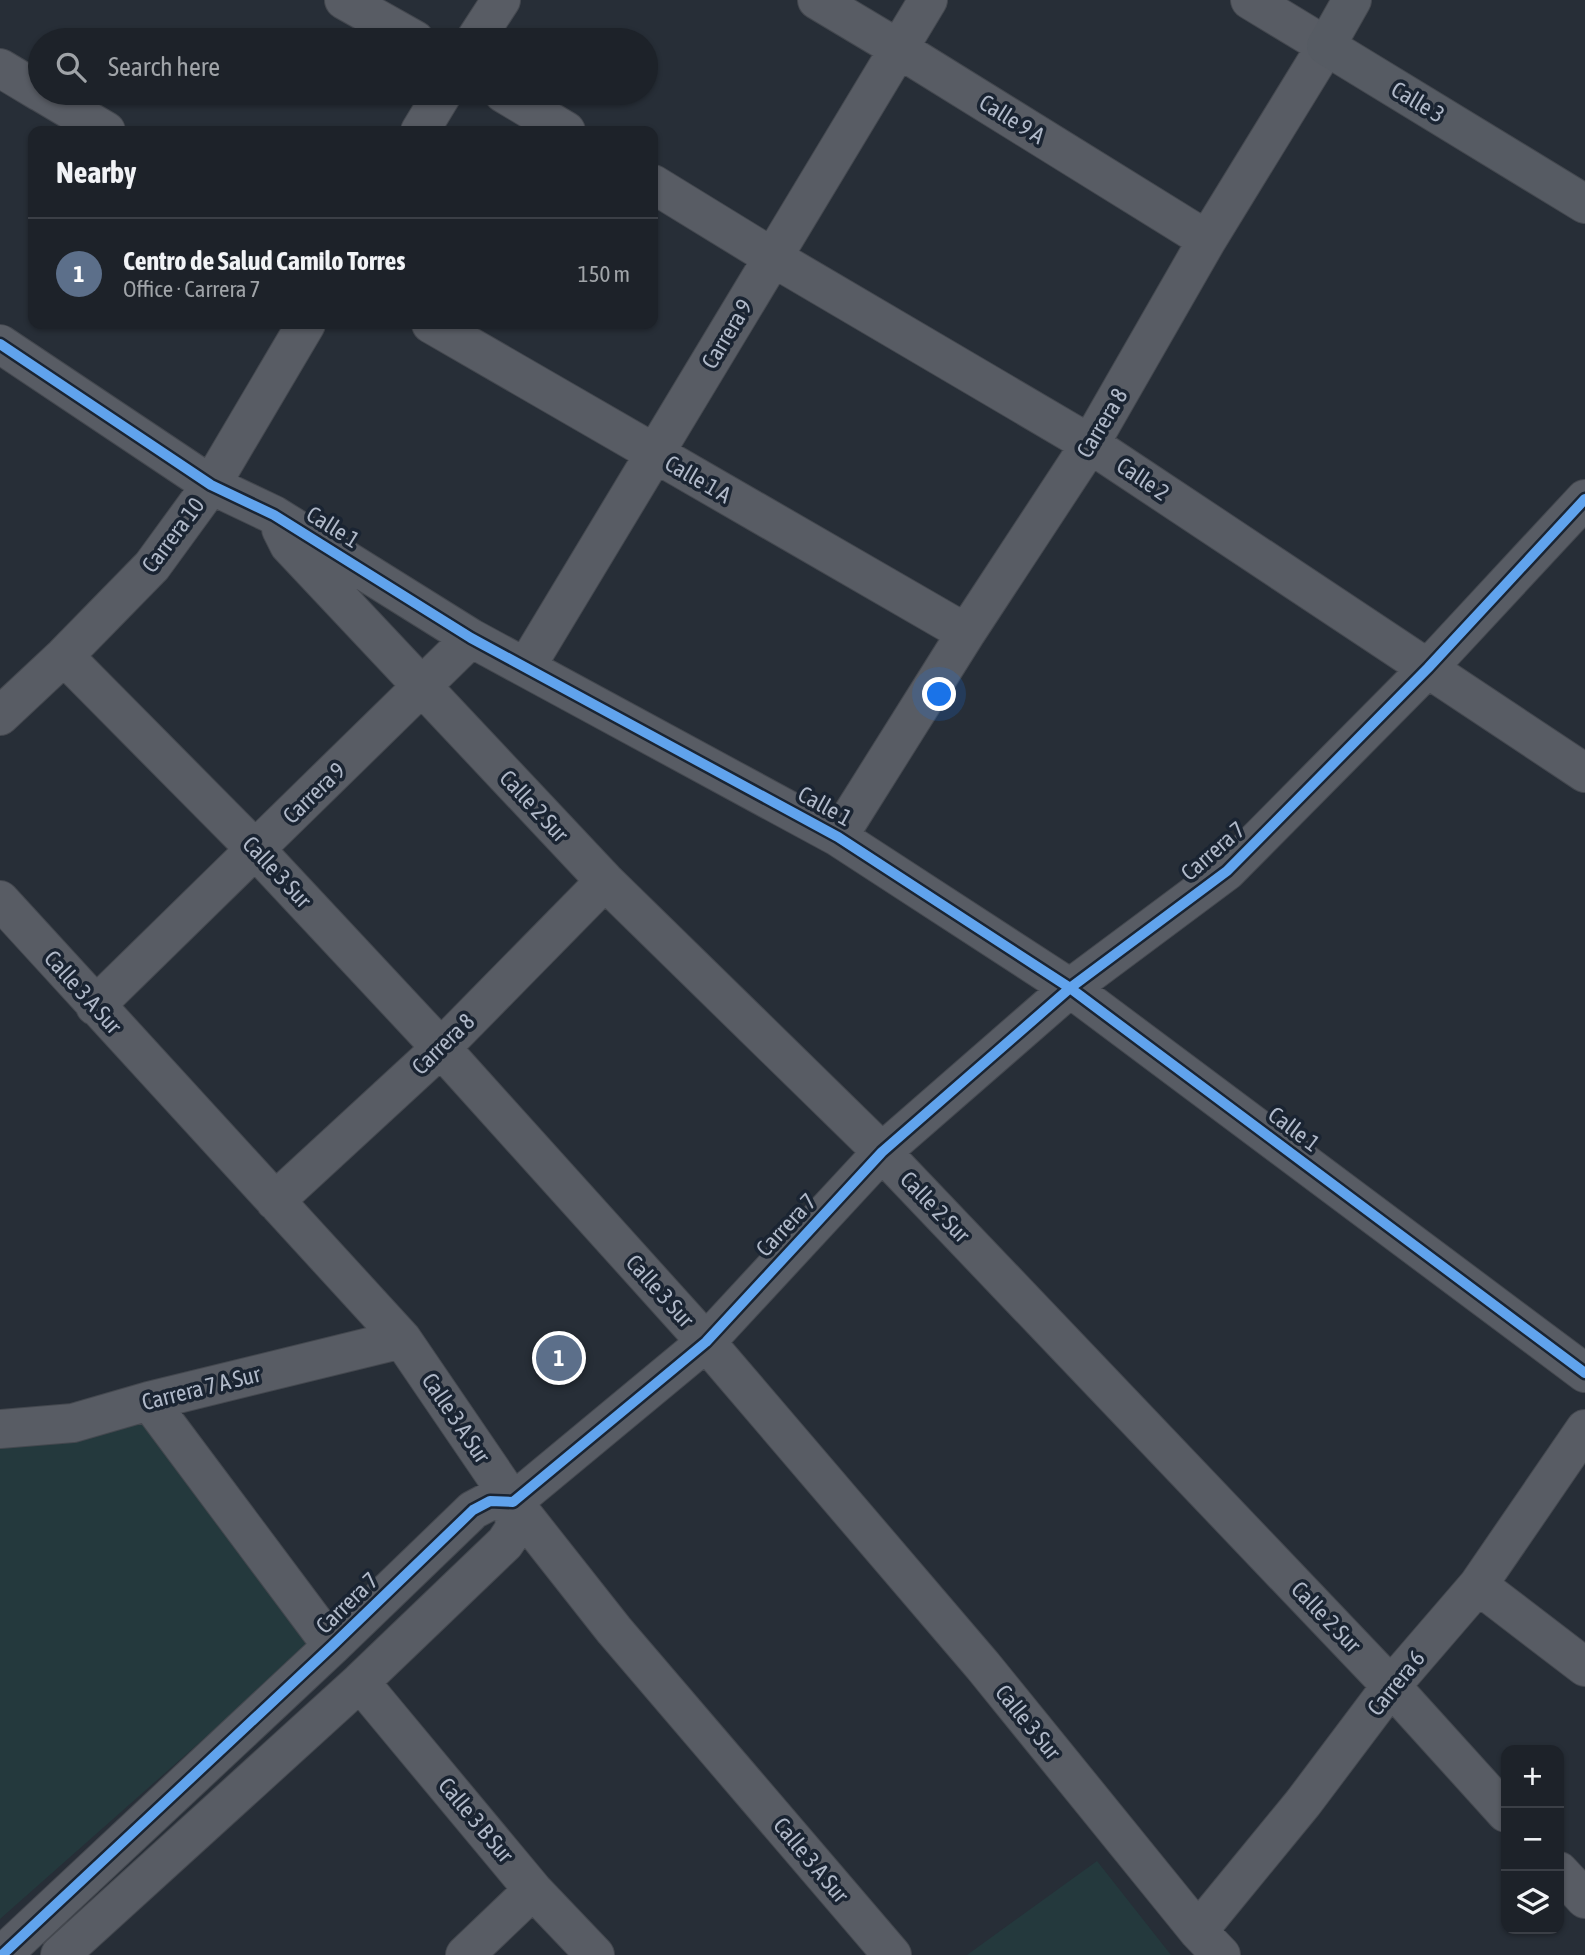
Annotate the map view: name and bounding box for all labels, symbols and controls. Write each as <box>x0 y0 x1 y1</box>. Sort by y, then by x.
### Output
search box <box>28 28 658 105</box>
icon: search <box>52 48 90 86</box>
text: Search here <box>108 52 220 82</box>
street label: Calle 3 <box>1387 76 1449 128</box>
street label: Calle 9 A <box>975 89 1050 149</box>
text: Nearby <box>56 155 136 189</box>
text: Centro de Salud Camilo Torres <box>123 246 405 276</box>
text: 1 <box>74 261 84 287</box>
text: 150 m <box>578 261 630 287</box>
text: Office · Carrera 7 <box>123 276 260 302</box>
street label: Carrera 9 <box>696 295 758 373</box>
street label: Carrera 8 <box>1071 384 1133 462</box>
street label: Calle 1 A <box>660 450 736 509</box>
street label: Calle 2 <box>1112 452 1174 506</box>
street label: Carrera 10 <box>136 492 210 578</box>
street label: Calle 1 <box>302 501 364 553</box>
your location <box>922 677 956 711</box>
street label: Carrera 9 <box>278 757 350 829</box>
street label: Calle 2 Sur <box>494 765 574 848</box>
street label: Calle 1 <box>794 781 856 831</box>
street label: Carrera 7 <box>1176 816 1250 886</box>
street label: Calle 3 Sur <box>237 831 317 914</box>
street label: Calle 3 A Sur <box>39 945 128 1040</box>
street label: Carrera 8 <box>407 1008 479 1080</box>
street label: Calle 1 <box>1263 1101 1325 1157</box>
street label: Calle 2 Sur <box>895 1166 976 1249</box>
street label: Carrera 7 <box>751 1188 821 1262</box>
street label: Calle 3 Sur <box>621 1250 700 1333</box>
pin: 1 <box>536 1332 582 1384</box>
street label: Carrera 7 A Sur <box>139 1360 264 1415</box>
street label: Calle 3 A Sur <box>417 1368 496 1469</box>
street label: Carrera 7 <box>311 1567 383 1639</box>
street label: Calle 2 Sur <box>1286 1576 1367 1659</box>
street label: Carrera 6 <box>1362 1645 1430 1721</box>
street label: Calle 3 Sur <box>990 1680 1067 1765</box>
map controls <box>1501 1745 1564 1934</box>
button: + <box>1501 1745 1564 1808</box>
street label: Calle 3 B Sur <box>433 1773 520 1868</box>
button: − <box>1501 1808 1564 1871</box>
street label: Calle 3 A Sur <box>768 1812 855 1909</box>
button: layers <box>1501 1871 1564 1934</box>

